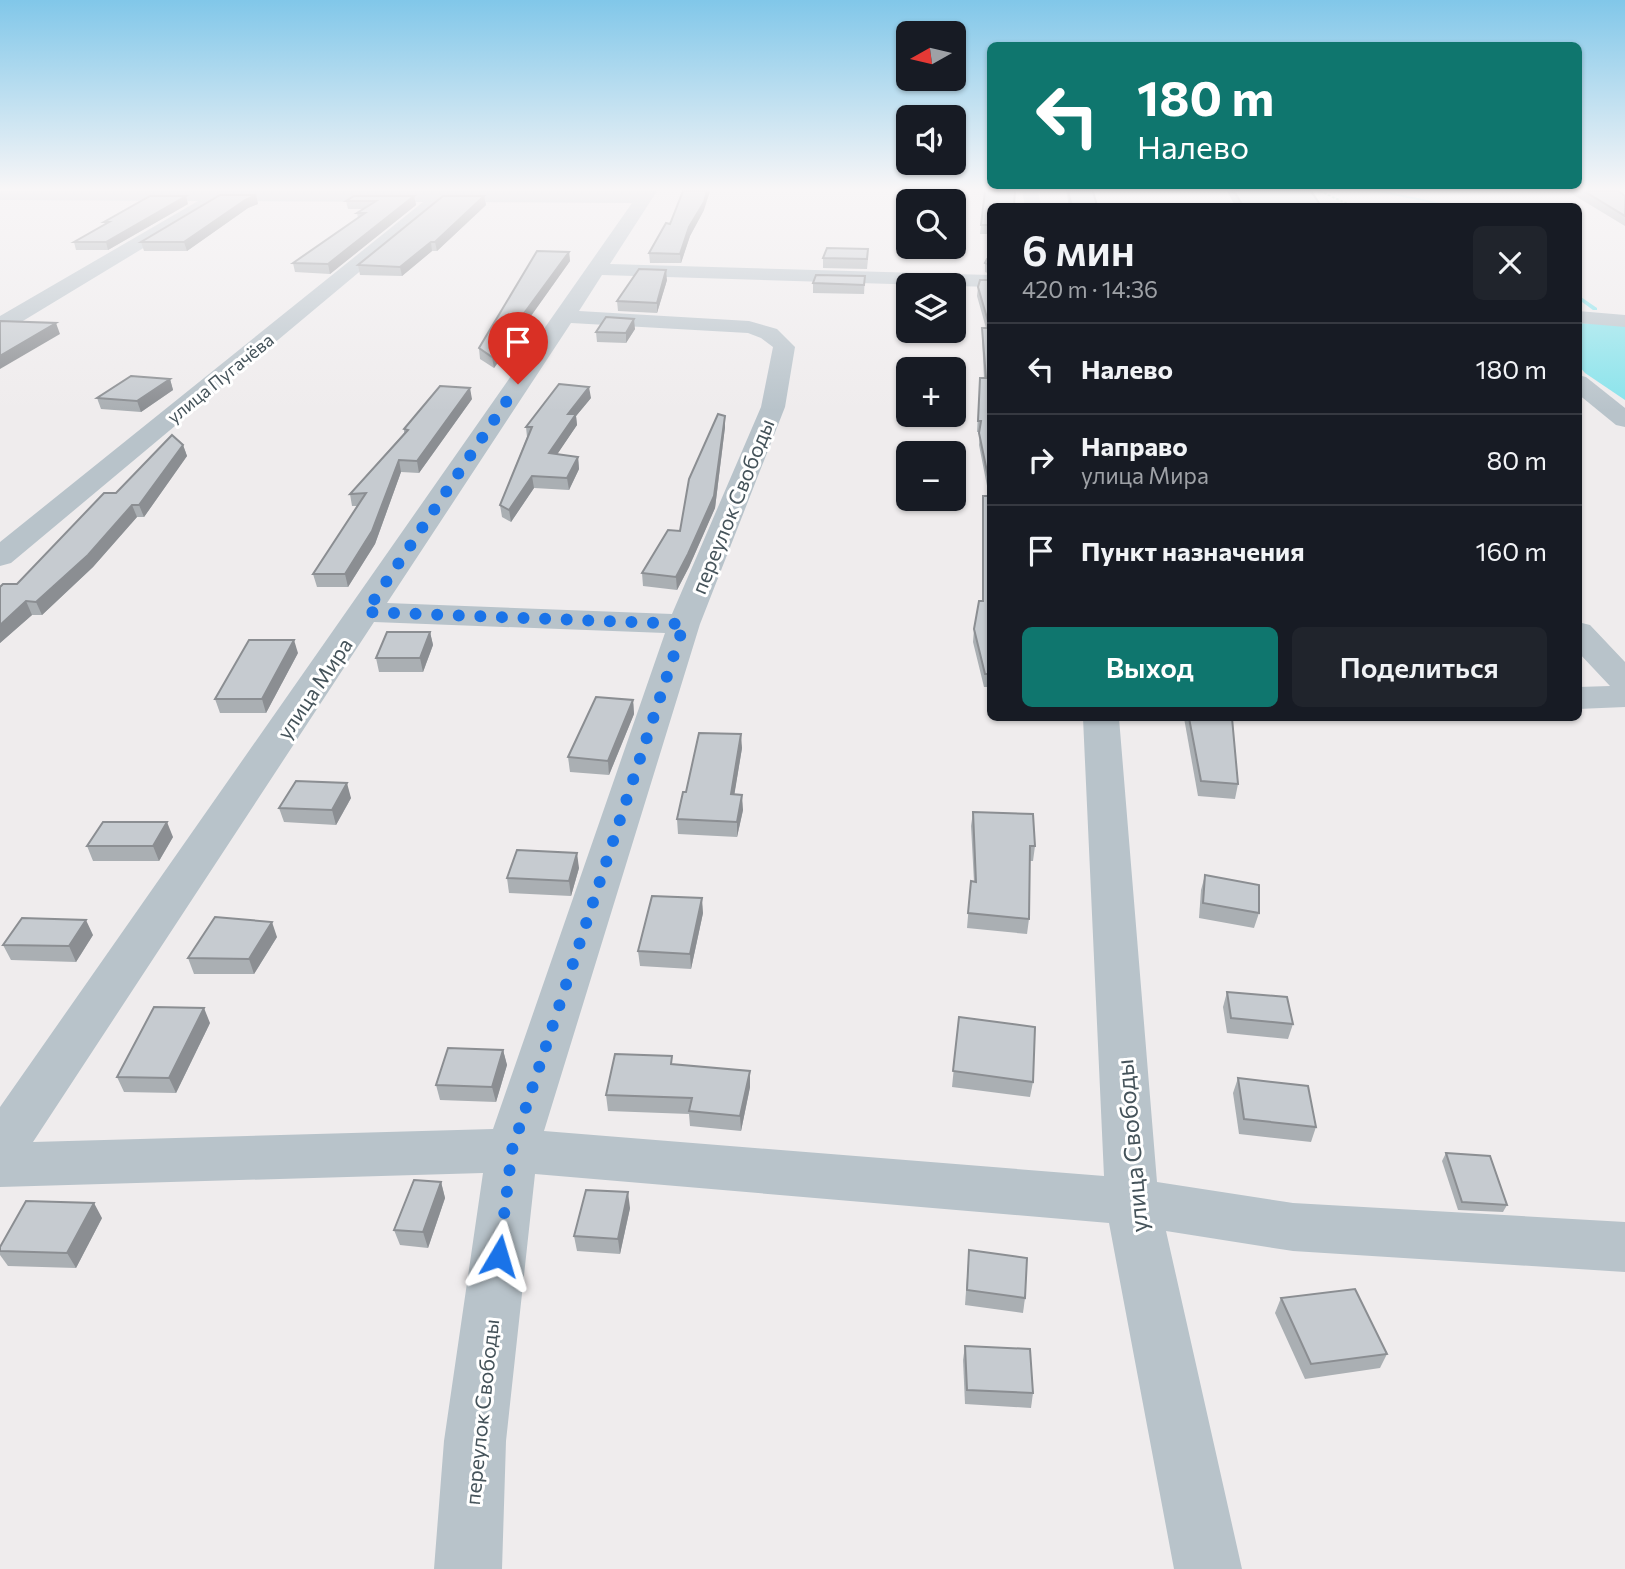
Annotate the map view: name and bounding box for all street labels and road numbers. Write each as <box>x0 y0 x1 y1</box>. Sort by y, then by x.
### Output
street label: улица Пугачёва <box>162 328 278 428</box>
street label: переулок Свободы <box>685 415 779 597</box>
street label: улица Мира <box>271 633 357 743</box>
street label: улица Свободы <box>1109 1058 1153 1234</box>
street label: переулок Свободы <box>459 1318 503 1506</box>

